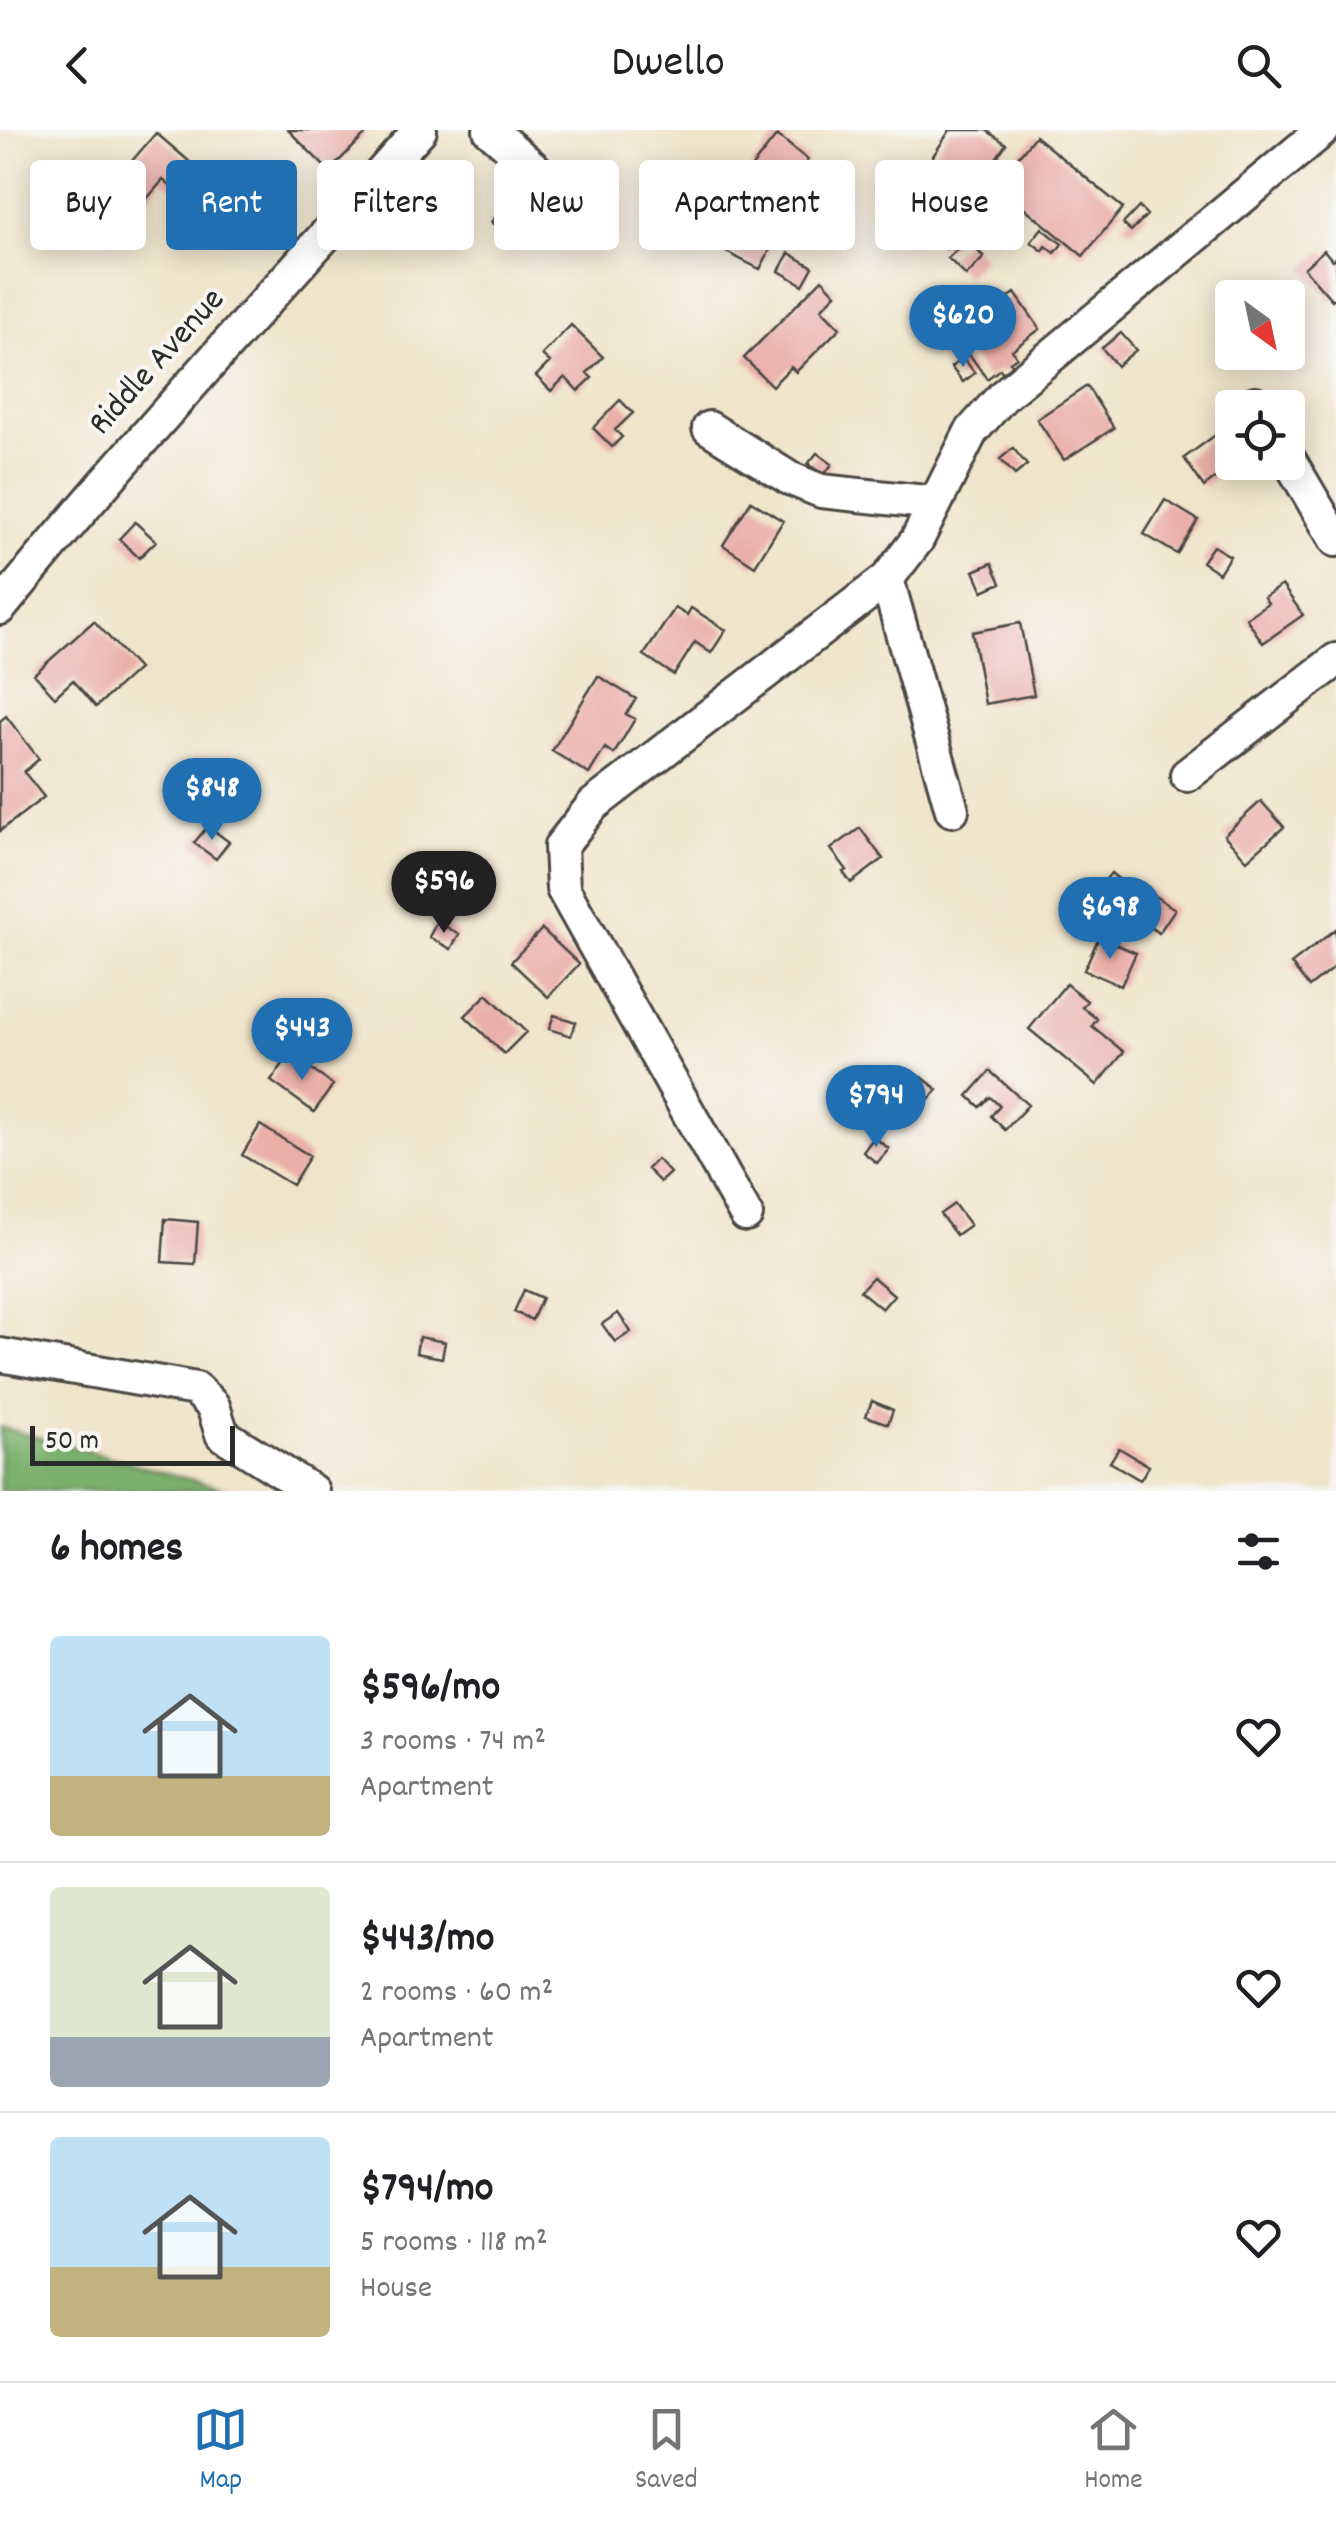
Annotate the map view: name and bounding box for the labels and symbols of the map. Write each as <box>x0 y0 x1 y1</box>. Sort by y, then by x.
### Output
street label: Riddle Avenue <box>78 278 238 448</box>
north arrow <box>1215 280 1305 370</box>
pin: $620 <box>904 285 1022 370</box>
pin: $848 <box>153 758 271 843</box>
pin: $596 <box>385 851 503 936</box>
pin: $698 <box>1051 877 1169 962</box>
pin: $443 <box>243 998 361 1083</box>
pin: $794 <box>817 1065 935 1150</box>
scale bar <box>30 1421 235 1466</box>

